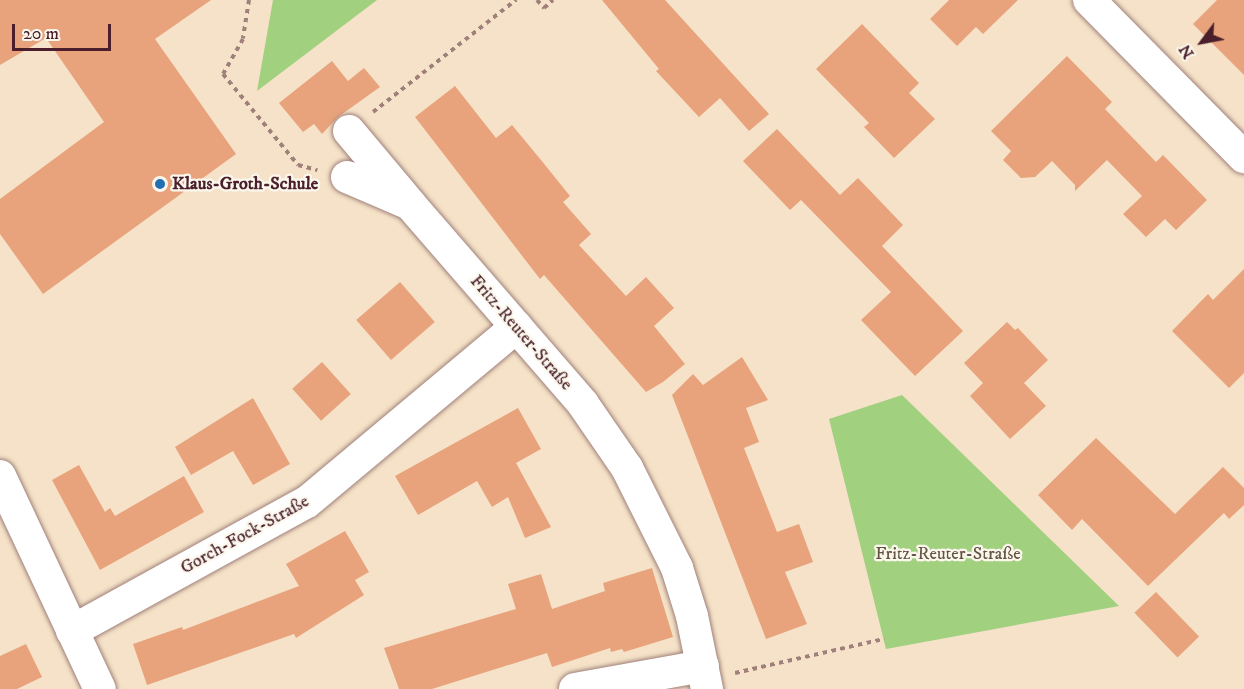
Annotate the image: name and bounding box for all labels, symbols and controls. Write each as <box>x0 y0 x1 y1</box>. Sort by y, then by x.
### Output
scale bar <box>15 12 114 50</box>
north arrow <box>1172 12 1232 72</box>
text: 20 m <box>23 23 59 45</box>
text: N <box>1175 41 1199 62</box>
place label: Klaus-Groth-Schule <box>172 173 318 195</box>
marker: Klaus-Groth-Schule <box>153 177 167 191</box>
street label: Fritz-Reuter-Straße <box>465 271 577 395</box>
street label: Gorch-Fock-Straße <box>177 491 313 579</box>
park label: Fritz-Reuter-Straße <box>875 543 1021 565</box>

